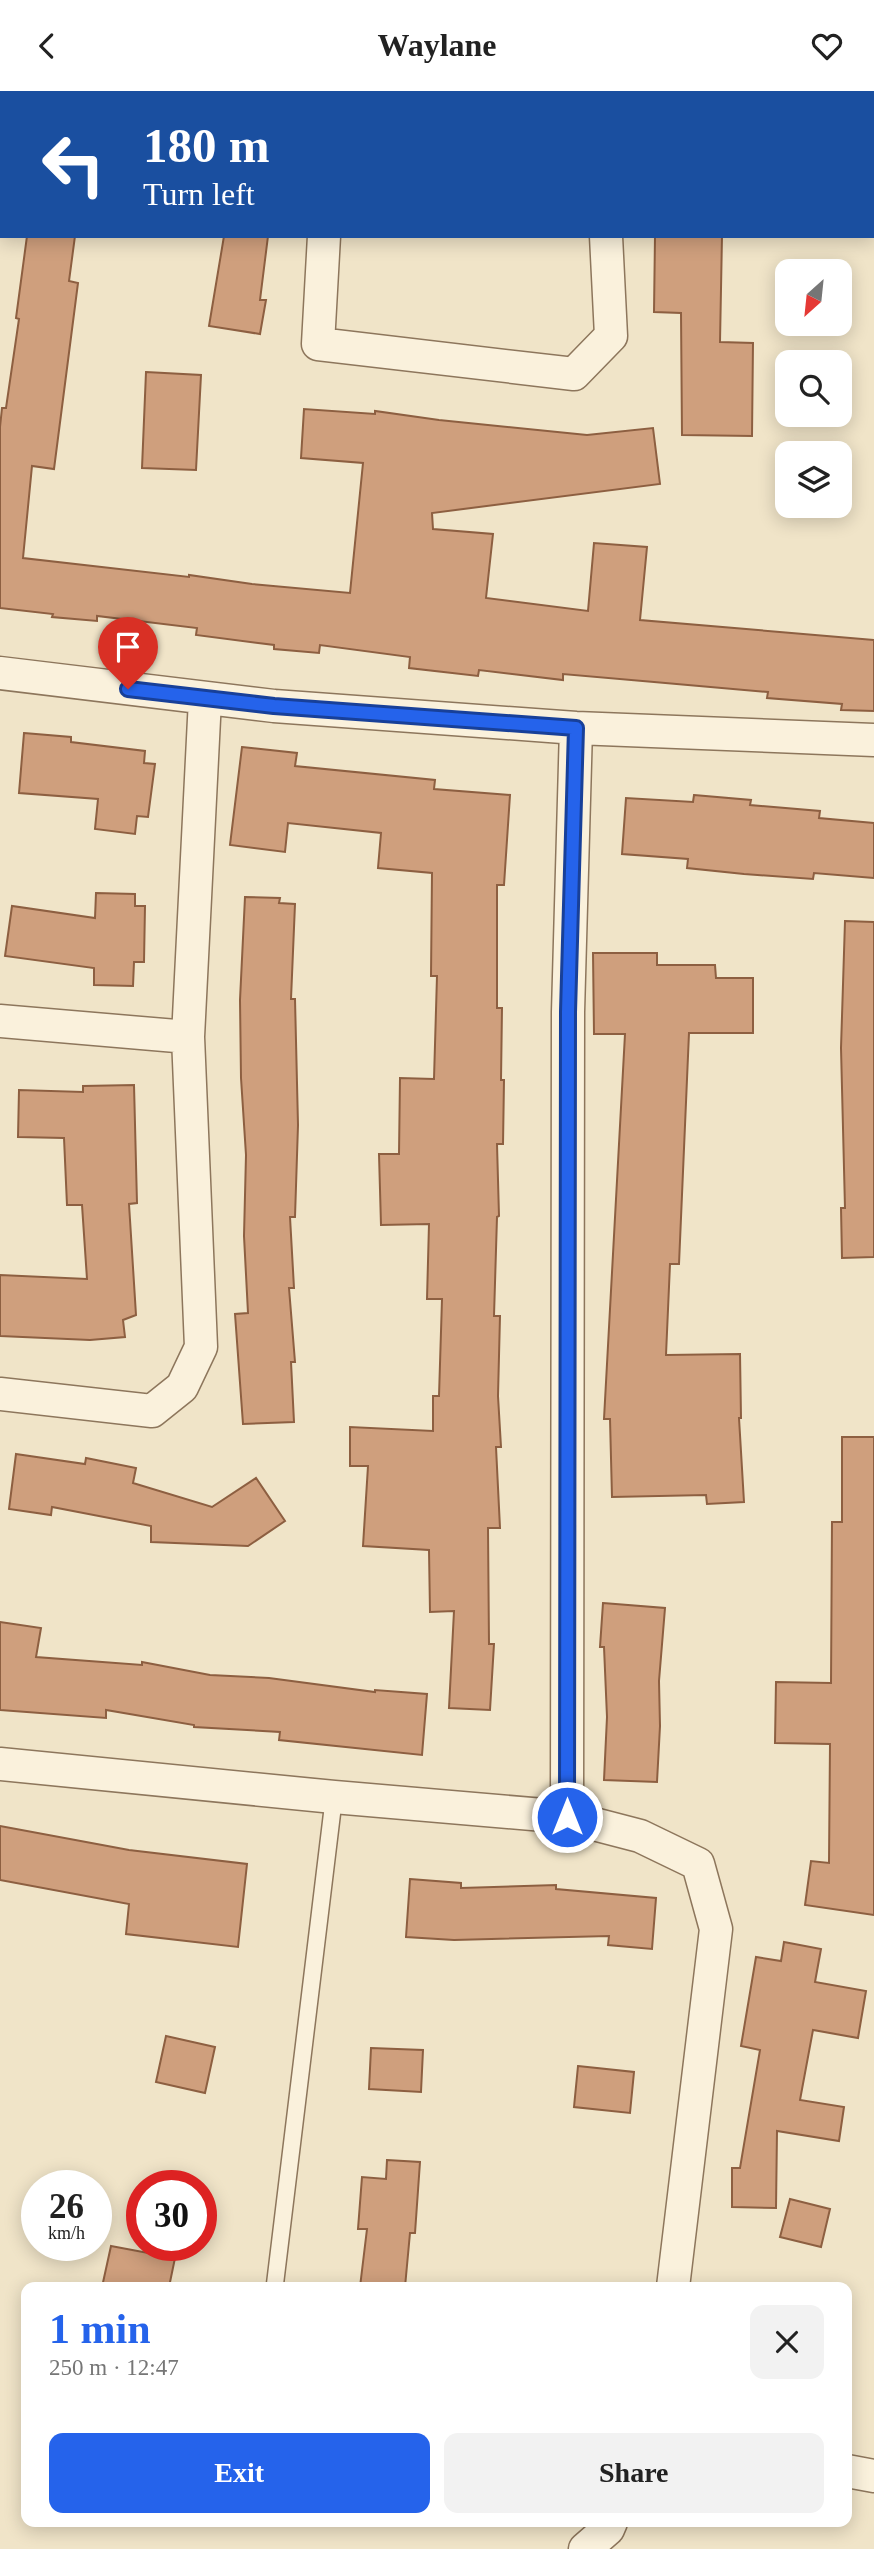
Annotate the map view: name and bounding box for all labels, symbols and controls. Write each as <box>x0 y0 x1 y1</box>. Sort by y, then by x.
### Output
icon: back <box>28 27 66 65</box>
text: Waylane <box>377 27 497 63</box>
icon: heart <box>808 27 846 65</box>
text: 180 m <box>143 118 270 173</box>
icon: left <box>28 119 119 210</box>
text: Turn left <box>143 176 255 212</box>
north arrow <box>775 259 852 336</box>
map controls <box>775 259 852 518</box>
button: search <box>775 350 852 427</box>
button: layers <box>775 441 852 518</box>
pin <box>98 617 158 689</box>
icon: arrive <box>109 628 147 666</box>
position arrow <box>530 1780 604 1854</box>
speed limit sign: 30 <box>126 2170 217 2261</box>
text: 26 <box>49 2187 84 2226</box>
text: km/h <box>48 2223 85 2243</box>
button: close <box>750 2305 824 2379</box>
text: 1 min <box>49 2306 151 2352</box>
text: 250 m · 12:47 <box>49 2355 179 2380</box>
button: Exit <box>49 2433 430 2513</box>
button: Share <box>444 2433 824 2513</box>

